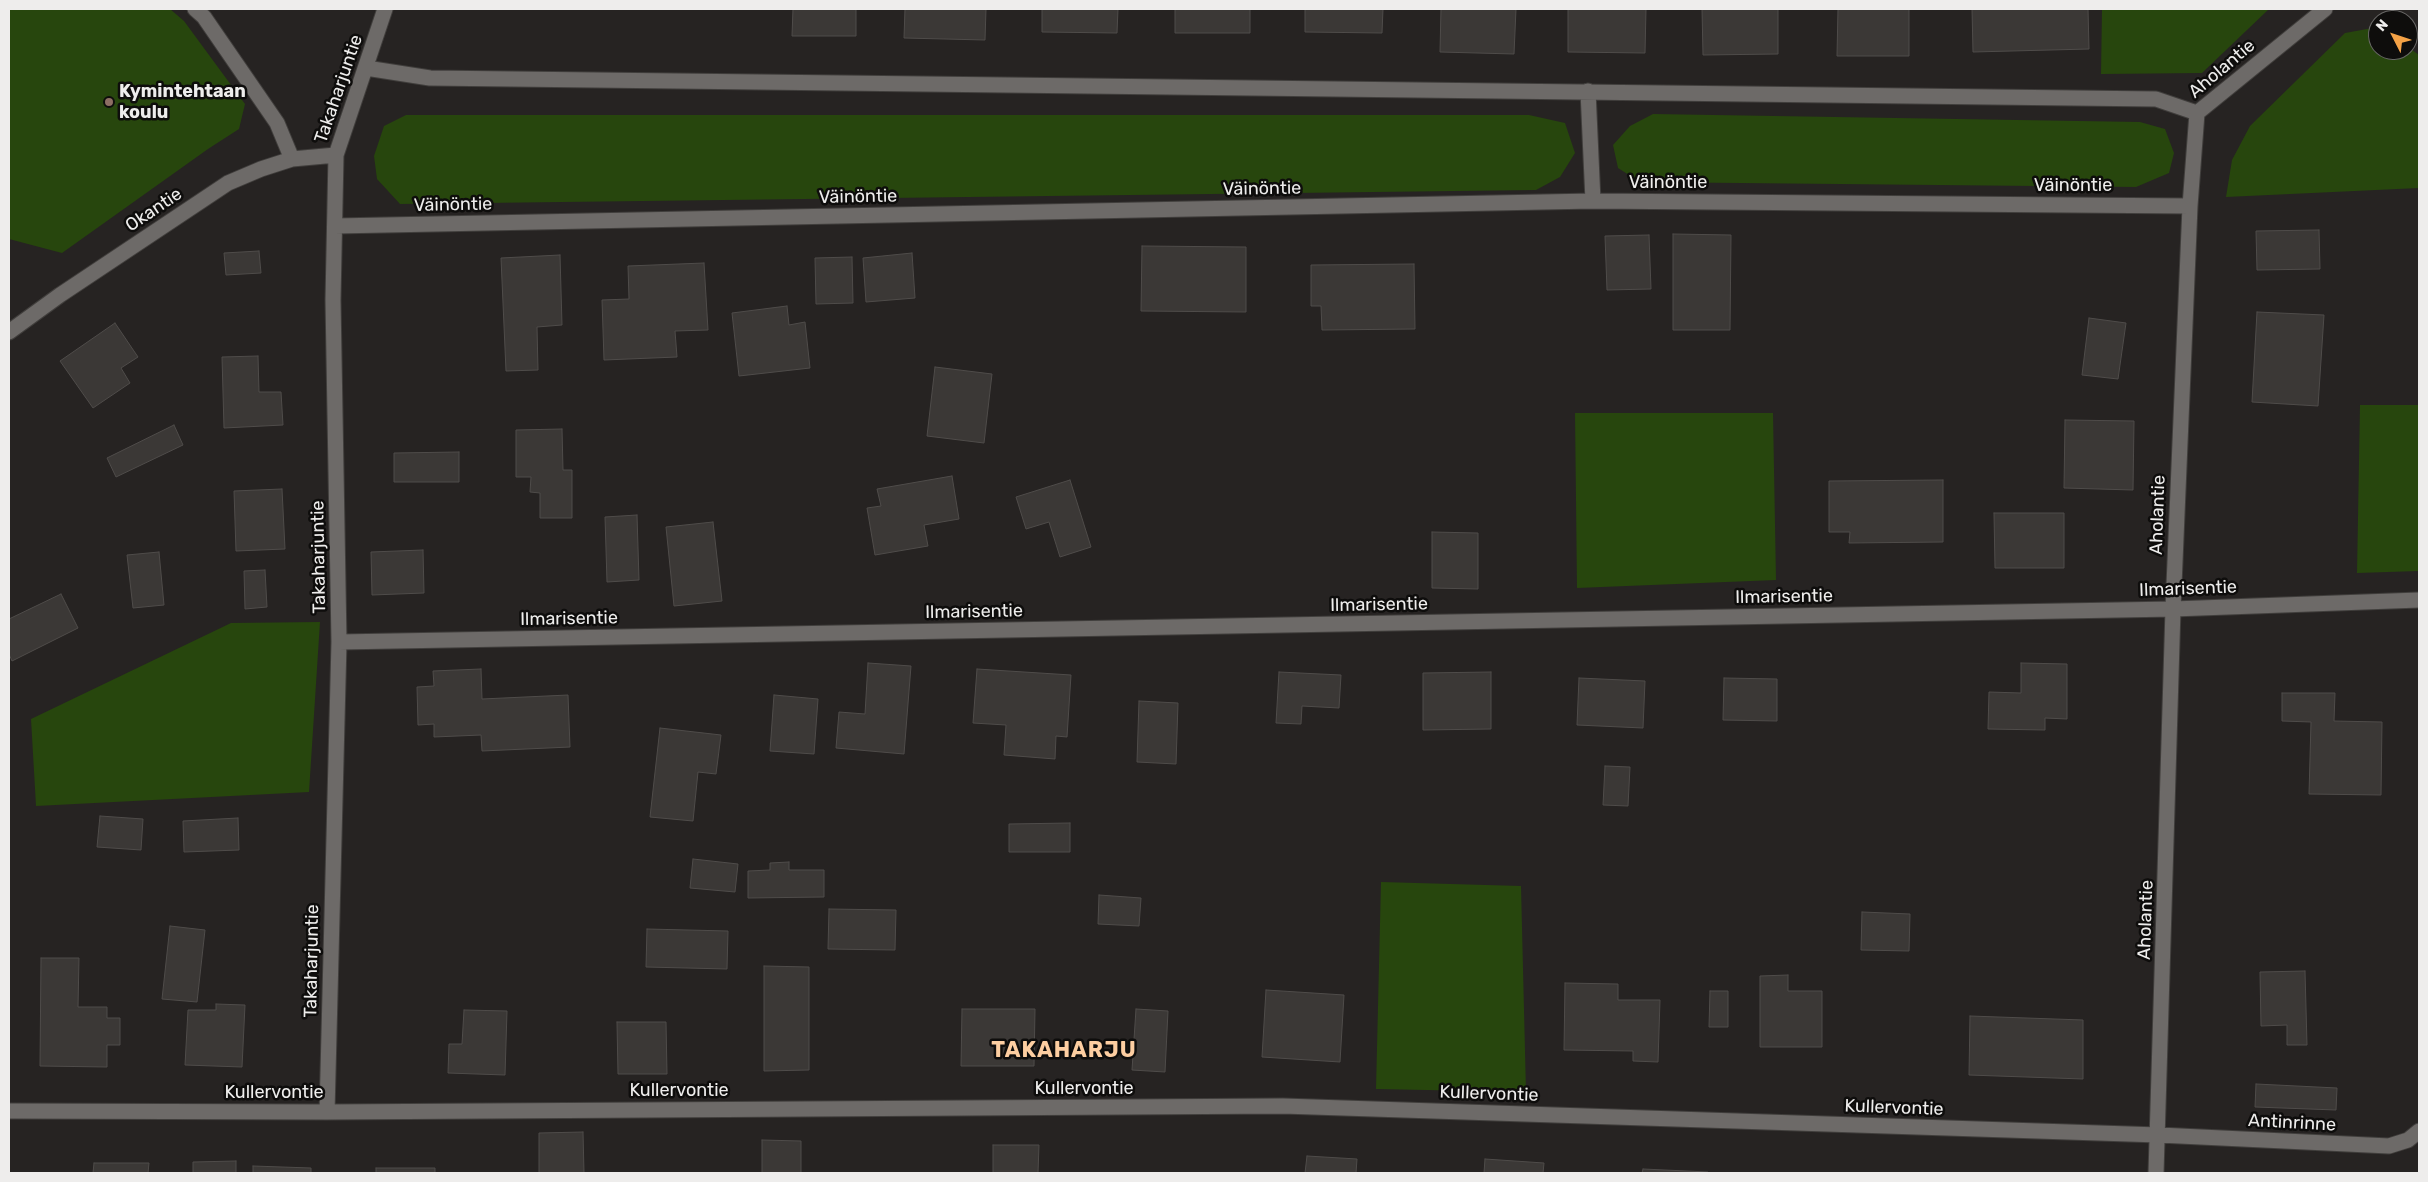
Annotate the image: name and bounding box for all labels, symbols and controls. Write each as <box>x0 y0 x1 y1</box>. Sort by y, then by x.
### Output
north arrow <box>2368 10 2418 60</box>
text: N <box>2372 16 2392 35</box>
street label: Takaharjuntie <box>310 32 368 146</box>
street label: Aholantie <box>2184 35 2260 103</box>
place label: Kymintehtaan koulu <box>119 81 246 124</box>
marker: Kymintehtaan koulu <box>103 96 115 108</box>
street label: Väinöntie <box>1629 172 1707 194</box>
street label: Väinöntie <box>2034 175 2112 197</box>
street label: Väinöntie <box>1223 178 1301 200</box>
street label: Okantie <box>122 183 186 237</box>
street label: Väinöntie <box>819 186 897 208</box>
street label: Väinöntie <box>414 194 492 216</box>
street label: Aholantie <box>2146 475 2170 555</box>
street label: Takaharjuntie <box>307 500 331 614</box>
street label: Ilmarisentie <box>2139 576 2237 602</box>
street label: Ilmarisentie <box>1735 585 1833 609</box>
street label: Ilmarisentie <box>1330 593 1428 617</box>
street label: Ilmarisentie <box>925 600 1023 624</box>
street label: Ilmarisentie <box>520 607 618 631</box>
street label: Aholantie <box>2134 880 2158 960</box>
street label: Takaharjuntie <box>300 904 324 1018</box>
district label: TAKAHARJU <box>990 1038 1138 1064</box>
street label: Kullervontie <box>1034 1078 1134 1100</box>
street label: Kullervontie <box>629 1080 729 1102</box>
street label: Kullervontie <box>1439 1081 1539 1107</box>
street label: Kullervontie <box>224 1082 324 1104</box>
street label: Kullervontie <box>1844 1095 1944 1121</box>
street label: Antinrinne <box>2247 1110 2337 1136</box>

